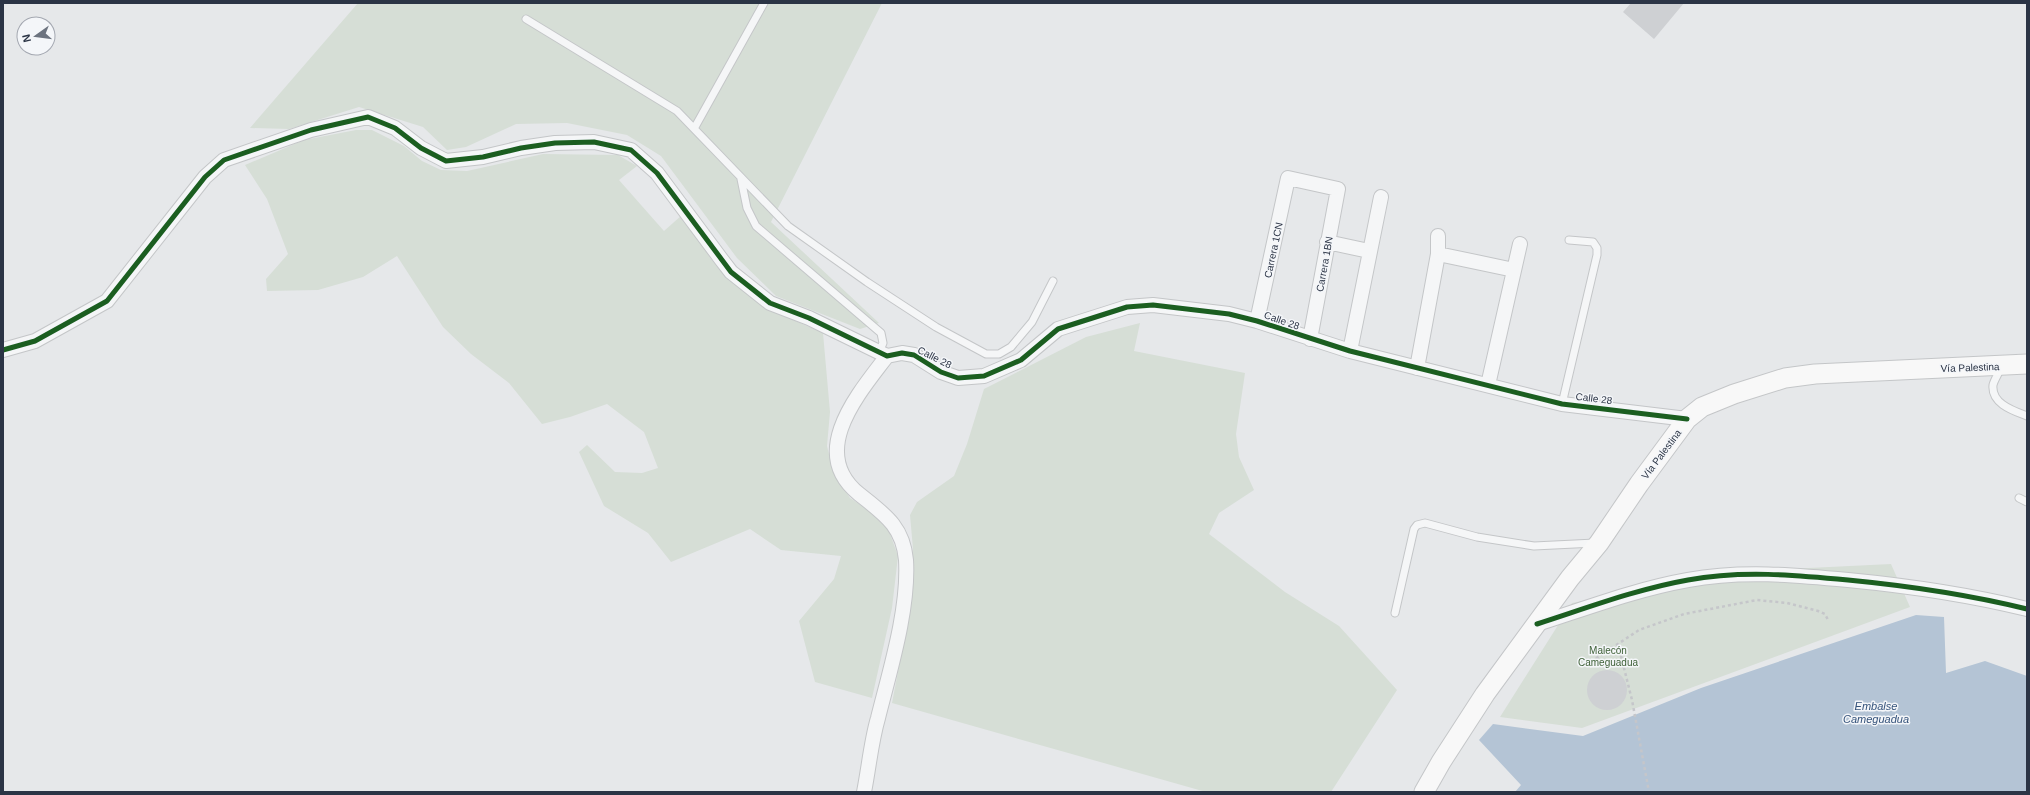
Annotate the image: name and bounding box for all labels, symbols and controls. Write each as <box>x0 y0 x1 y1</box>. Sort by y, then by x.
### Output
north arrow <box>16 16 56 56</box>
text: N <box>20 33 33 44</box>
street label: Carrera 1CN <box>1262 221 1285 279</box>
street label: Carrera 1BN <box>1314 235 1335 293</box>
street label: Calle 28 <box>1263 309 1301 332</box>
street label: Calle 28 <box>916 344 954 371</box>
street label: Vía Palestina <box>1940 361 2000 374</box>
street label: Calle 28 <box>1575 391 1613 406</box>
street label: Vía Palestina <box>1639 427 1684 481</box>
park label: Malecón Cameguadua <box>1578 645 1638 668</box>
water label: Embalse Cameguadua <box>1843 700 1909 725</box>

